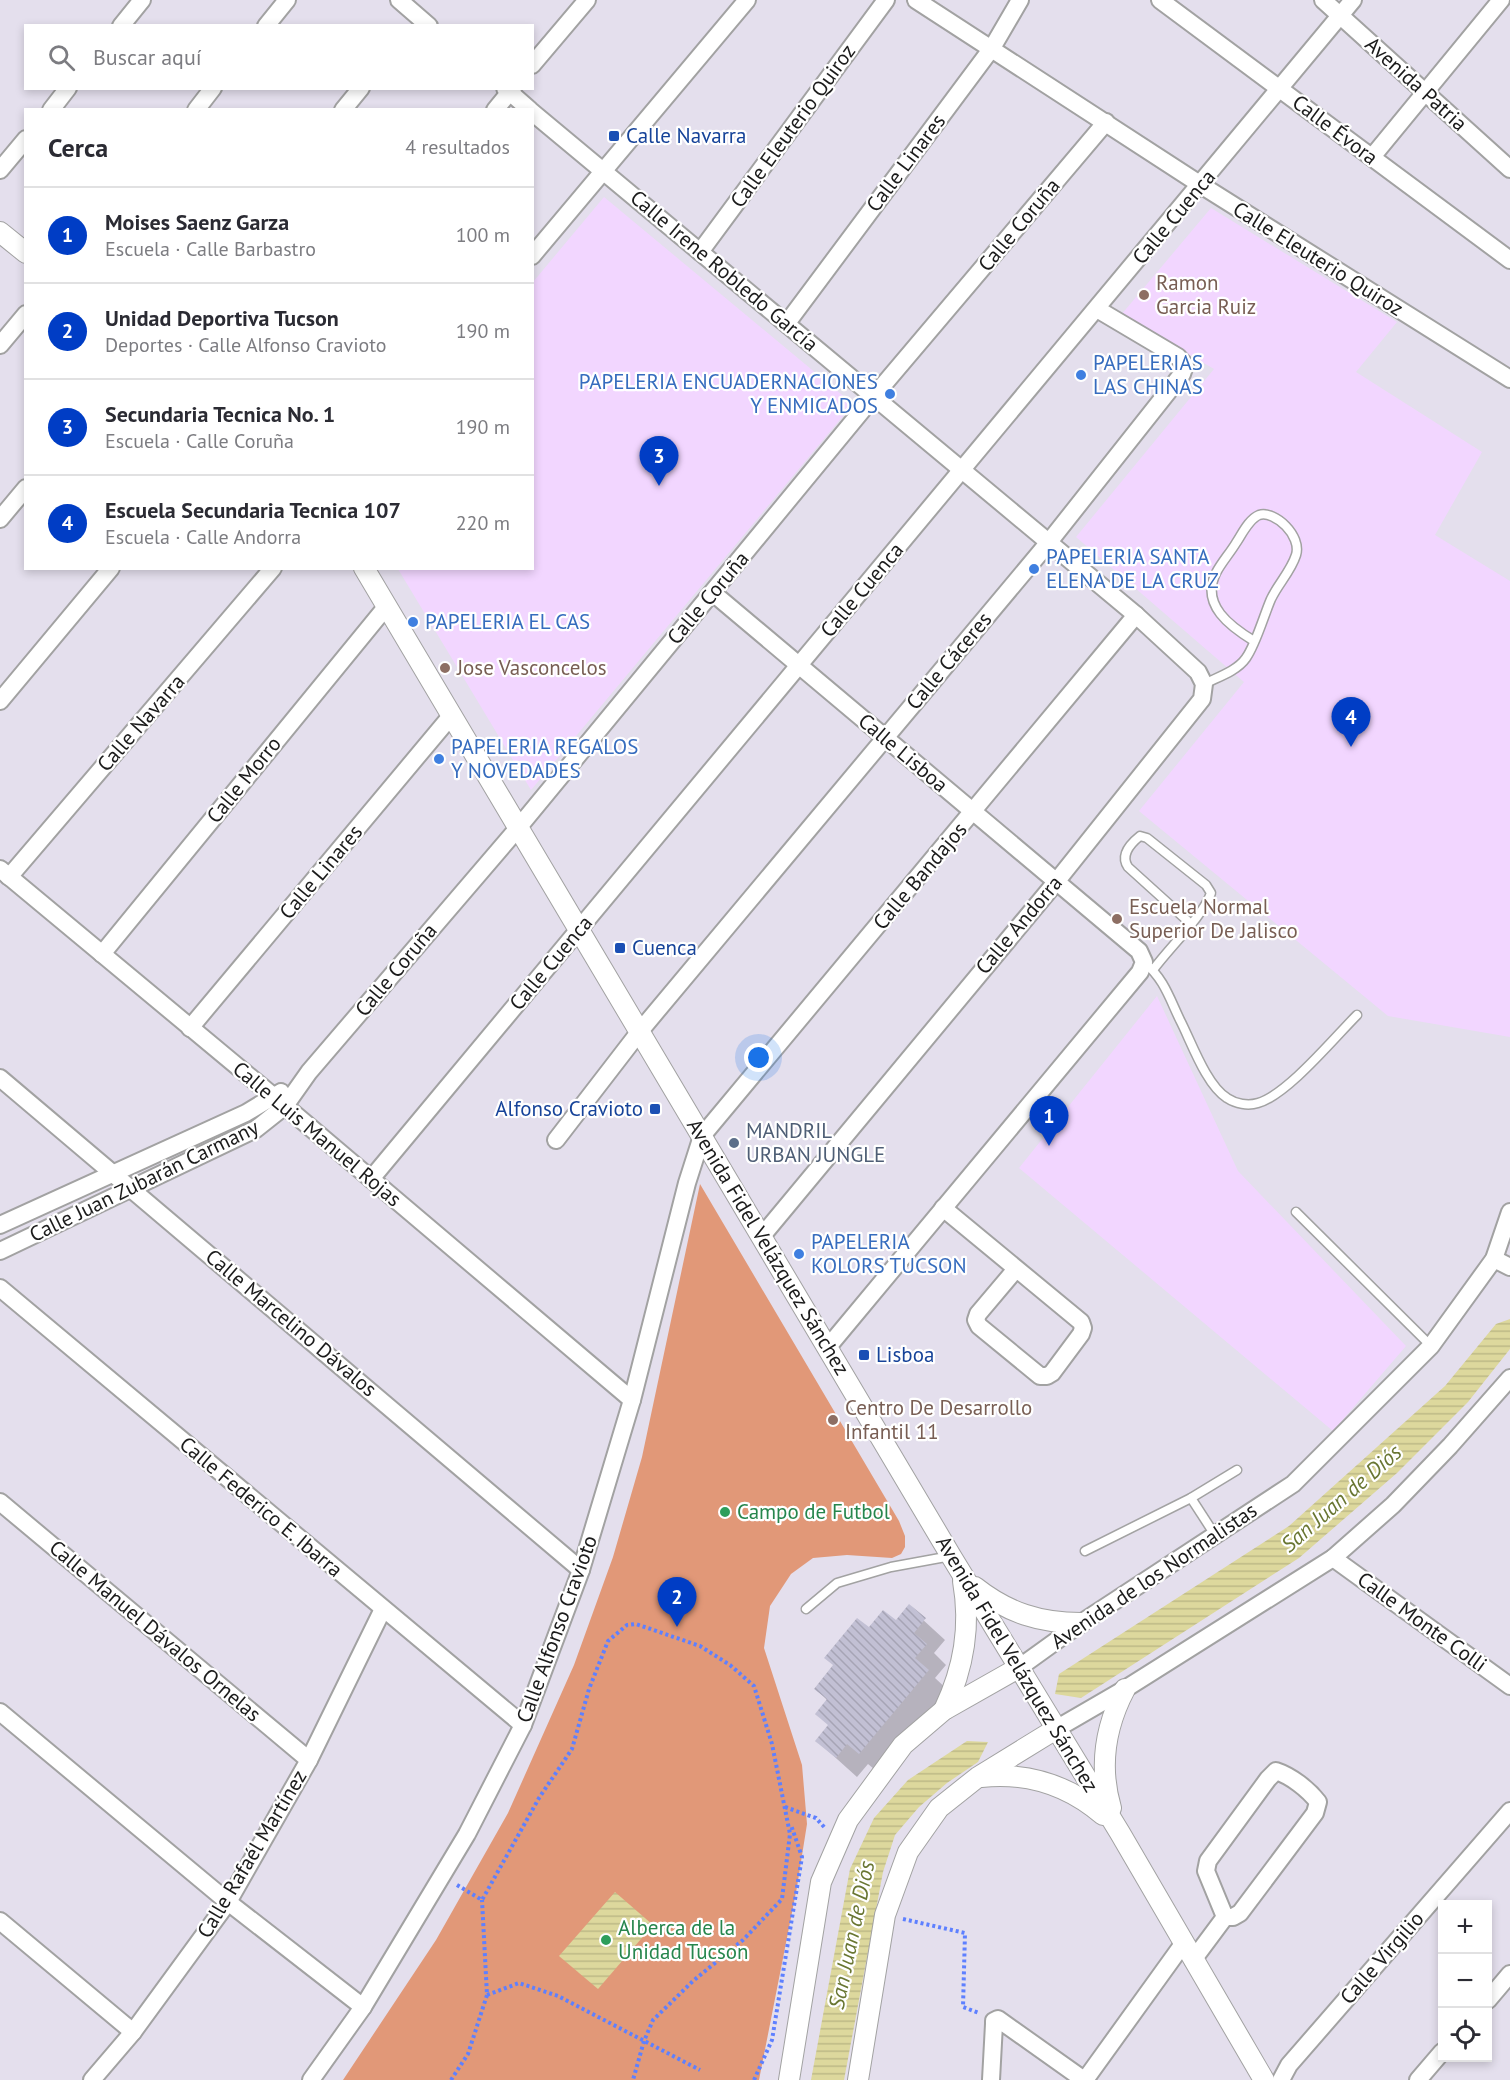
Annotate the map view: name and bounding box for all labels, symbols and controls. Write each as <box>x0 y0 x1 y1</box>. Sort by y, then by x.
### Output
search box <box>24 24 534 90</box>
street label: Avenida Patria <box>1360 31 1473 137</box>
street label: Calle Eleuterio Quiroz <box>724 39 861 213</box>
icon: search <box>45 41 78 74</box>
text: Buscar aquí <box>93 43 202 71</box>
street label: Calle Évora <box>1287 89 1384 171</box>
street label: Calle Linares <box>860 108 951 217</box>
place label: Calle Navarra <box>626 122 746 149</box>
marker: Calle Navarra <box>607 129 621 143</box>
text: Cerca <box>48 131 108 164</box>
text: 4 resultados <box>405 134 510 160</box>
street label: Calle Cuenca <box>1126 164 1221 270</box>
street label: Calle Coruña <box>972 173 1065 277</box>
street label: Calle Irene Robledo García <box>625 184 824 357</box>
street label: Calle Eleuterio Quiroz <box>1228 195 1408 322</box>
text: Moises Saenz Garza <box>105 208 289 236</box>
text: 1 <box>62 222 73 248</box>
text: 100 m <box>456 222 510 248</box>
text: Escuela · Calle Barbastro <box>105 236 316 262</box>
place label: Ramon Garcia Ruiz <box>1156 269 1256 320</box>
marker: Ramon Garcia Ruiz <box>1137 288 1151 302</box>
text: Unidad Deportiva Tucson <box>105 304 339 332</box>
text: 2 <box>62 318 73 344</box>
text: 190 m <box>456 318 510 344</box>
text: Deportes · Calle Alfonso Cravioto <box>105 332 387 358</box>
place label: PAPELERIAS LAS CHINAS <box>1093 349 1203 400</box>
place label: PAPELERIA ENCUADERNACIONES Y ENMICADOS <box>579 368 878 419</box>
marker: PAPELERIAS LAS CHINAS <box>1074 368 1088 382</box>
marker: PAPELERIA ENCUADERNACIONES Y ENMICADOS <box>883 387 897 401</box>
text: Secundaria Tecnica No. 1 <box>105 400 335 428</box>
text: 3 <box>62 414 73 440</box>
text: 190 m <box>456 414 510 440</box>
text: Escuela · Calle Coruña <box>105 428 294 454</box>
pin: 3 <box>640 436 678 486</box>
text: Escuela Secundaria Tecnica 107 <box>105 496 401 524</box>
text: 4 <box>62 510 73 536</box>
text: 220 m <box>456 510 510 536</box>
text: Escuela · Calle Andorra <box>105 524 301 550</box>
street label: Calle Cuenca <box>814 537 909 643</box>
place label: PAPELERIA SANTA ELENA DE LA CRUZ <box>1046 543 1219 594</box>
street label: Calle Coruña <box>661 546 754 650</box>
marker: PAPELERIA SANTA ELENA DE LA CRUZ <box>1027 562 1041 576</box>
street label: Calle Cáceres <box>900 606 997 715</box>
place label: PAPELERIA EL CAS <box>425 608 590 635</box>
marker: PAPELERIA EL CAS <box>406 615 420 629</box>
place label: Jose Vasconcelos <box>456 654 607 681</box>
marker: Jose Vasconcelos <box>438 661 452 675</box>
street label: Calle Navarra <box>91 668 190 777</box>
pin: 4 <box>1332 698 1370 747</box>
street label: Calle Lisboa <box>853 707 954 798</box>
street label: Calle Morro <box>200 731 287 829</box>
place label: PAPELERIA REGALOS Y NOVEDADES <box>451 733 638 784</box>
marker: PAPELERIA REGALOS Y NOVEDADES <box>432 752 446 766</box>
street label: Calle Bandajos <box>867 816 972 935</box>
street label: Calle Linares <box>273 819 368 925</box>
street label: Calle Andorra <box>969 870 1068 980</box>
place label: Escuela Normal Superior De Jalisco <box>1129 893 1298 944</box>
street label: Calle Cuenca <box>503 910 598 1016</box>
marker: Escuela Normal Superior De Jalisco <box>1110 912 1124 926</box>
street label: Calle Coruña <box>349 918 442 1022</box>
place label: Cuenca <box>632 934 697 961</box>
marker: Cuenca <box>613 941 627 955</box>
your location <box>744 1043 773 1072</box>
street label: Calle Luis Manuel Rojas <box>227 1055 407 1212</box>
place label: Alfonso Cravioto <box>495 1095 643 1122</box>
pin: 1 <box>1030 1096 1068 1146</box>
marker: Alfonso Cravioto <box>648 1102 662 1116</box>
street label: Calle Juan Zubarán Carmany <box>25 1113 263 1248</box>
street label: Avenida Fidel Velázquez Sánchez <box>681 1114 856 1380</box>
place label: MANDRIL URBAN JUNGLE <box>746 1117 885 1168</box>
marker: MANDRIL URBAN JUNGLE <box>727 1136 741 1150</box>
place label: PAPELERIA KOLORS TUCSON <box>811 1228 967 1279</box>
street label: Calle Marcelino Dávalos <box>200 1243 383 1402</box>
marker: PAPELERIA KOLORS TUCSON <box>792 1247 806 1261</box>
place label: Lisboa <box>876 1341 934 1368</box>
marker: Lisboa <box>857 1348 871 1362</box>
place label: Centro De Desarrollo Infantil 11 <box>845 1394 1032 1445</box>
marker: Centro De Desarrollo Infantil 11 <box>826 1413 840 1427</box>
street label: Calle Federico E. Ibarra <box>174 1430 349 1583</box>
water label: San Juan de Diós <box>1275 1438 1407 1558</box>
street label: Avenida de los Normalistas <box>1045 1496 1262 1655</box>
place label: Campo de Futbol <box>737 1498 890 1525</box>
marker: Campo de Futbol <box>718 1505 732 1519</box>
street label: Calle Alfonso Cravioto <box>510 1531 603 1726</box>
street label: Avenida Fidel Velázquez Sánchez <box>930 1531 1105 1797</box>
street label: Calle Manuel Dávalos Ornelas <box>44 1534 267 1727</box>
street label: Calle Monte Colli <box>1352 1566 1492 1678</box>
pin: 2 <box>658 1578 696 1627</box>
street label: Calle Rafaél Martínez <box>191 1765 313 1943</box>
water label: San Juan de Diós <box>822 1858 880 2012</box>
map controls <box>1438 1900 1492 2062</box>
button: + <box>1438 1900 1492 1954</box>
street label: Calle Virgilio <box>1334 1906 1429 2010</box>
place label: Alberca de la Unidad Tucson <box>618 1914 749 1965</box>
marker: Alberca de la Unidad Tucson <box>599 1933 613 1947</box>
button: − <box>1438 1954 1492 2008</box>
button: locate <box>1438 2008 1492 2062</box>

